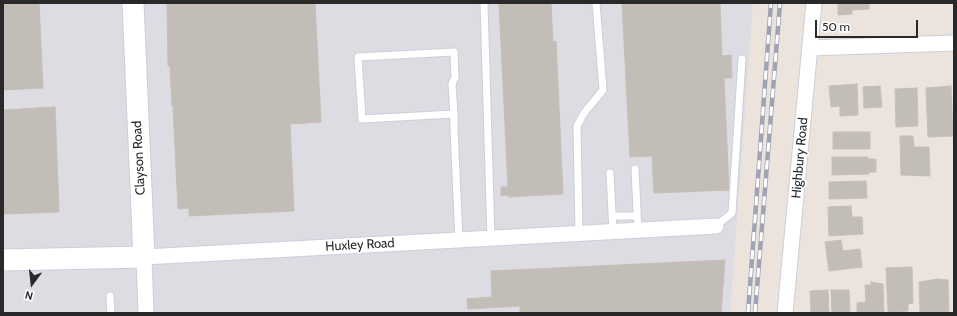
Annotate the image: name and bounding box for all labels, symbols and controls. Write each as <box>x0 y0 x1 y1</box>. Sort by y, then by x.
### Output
scale bar <box>817 12 920 38</box>
text: 50 m <box>822 19 850 34</box>
street label: Highbury Road <box>789 117 811 199</box>
street label: Clayson Road <box>129 120 149 196</box>
street label: Huxley Road <box>325 235 395 255</box>
north arrow <box>12 264 52 304</box>
text: N <box>23 288 34 303</box>

